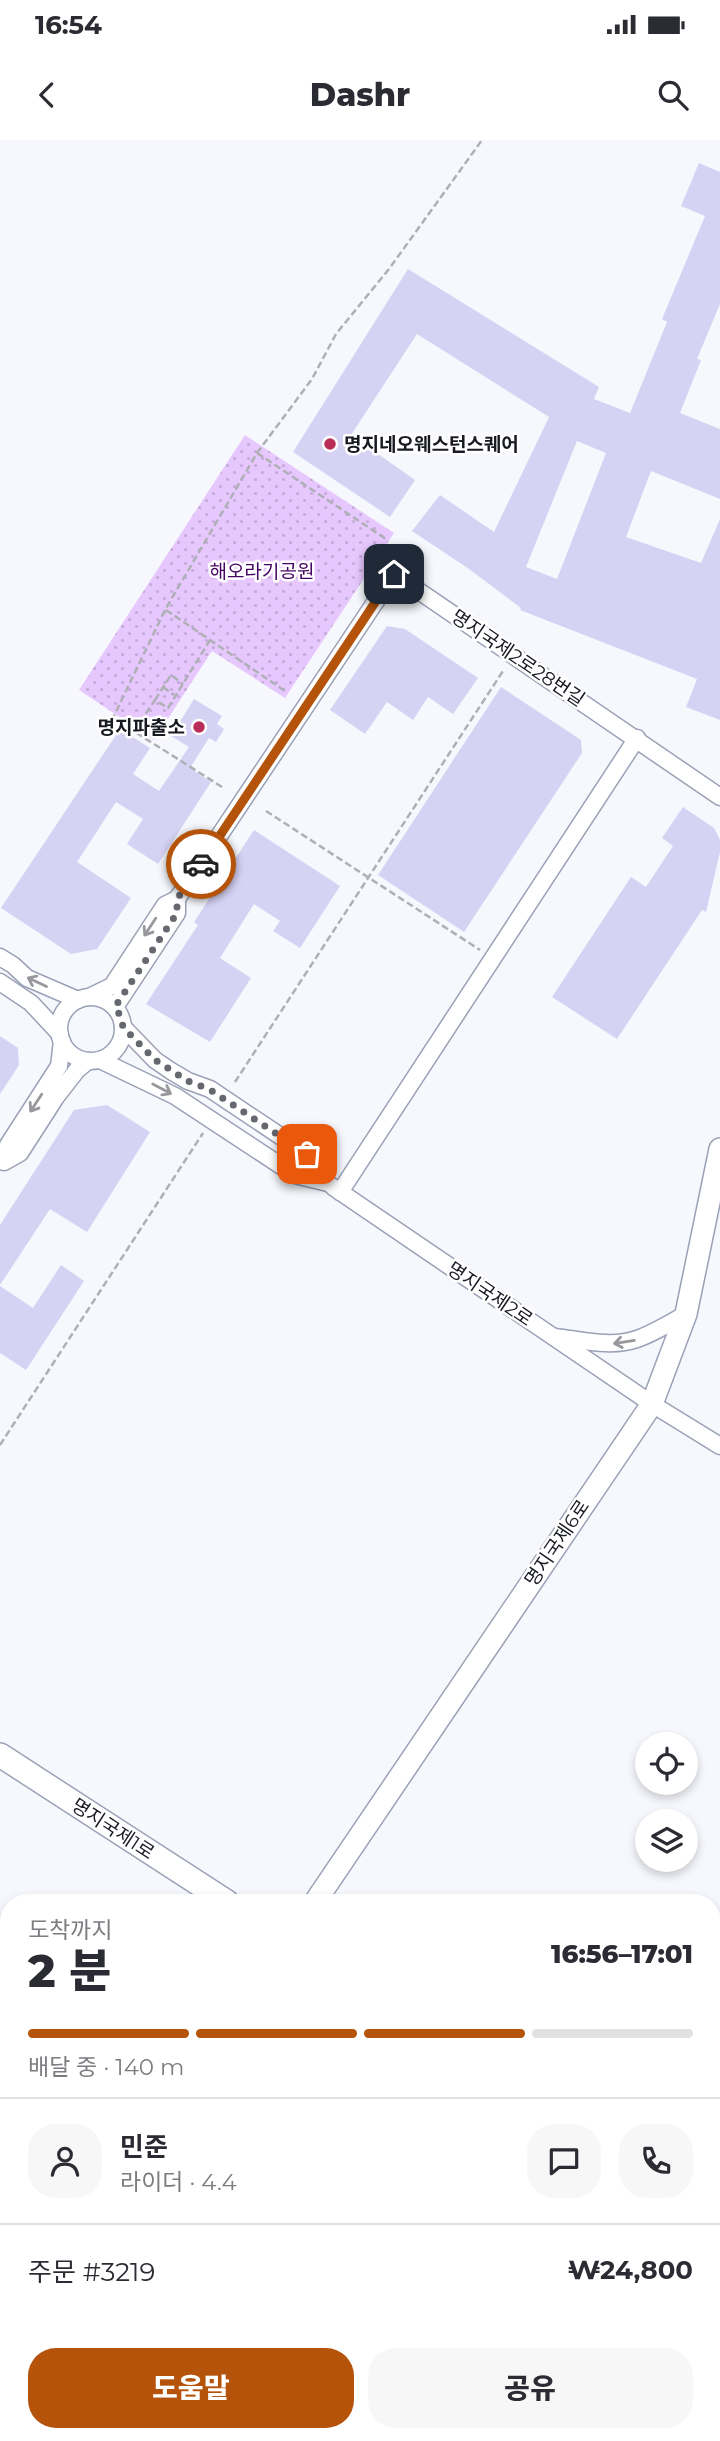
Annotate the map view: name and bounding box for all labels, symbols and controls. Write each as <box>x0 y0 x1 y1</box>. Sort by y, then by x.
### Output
text: 16:54 <box>35 9 102 41</box>
text: Dashr <box>310 75 410 114</box>
icon: back <box>28 76 66 114</box>
icon: search <box>654 76 692 114</box>
place label: 명지네오웨스턴스퀘어 <box>344 433 519 456</box>
marker: 명지네오웨스턴스퀘어 <box>322 436 338 452</box>
pin <box>364 544 424 604</box>
icon: home <box>375 555 413 593</box>
park label: 해오라기공원 <box>210 560 314 583</box>
street label: 명지국제2로28번길 <box>447 605 589 711</box>
place label: 명지파출소 <box>98 716 185 739</box>
marker: 명지파출소 <box>191 719 207 735</box>
courier <box>166 829 236 899</box>
icon: car <box>182 845 220 883</box>
one-way arrow <box>143 917 157 937</box>
one-way arrow <box>27 975 48 988</box>
one-way arrow <box>151 1083 172 1097</box>
one-way arrow <box>28 1092 42 1112</box>
pin <box>277 1124 337 1184</box>
icon: bag <box>288 1135 326 1173</box>
street label: 명지국제2로 <box>443 1257 537 1331</box>
one-way arrow <box>613 1335 636 1348</box>
street label: 명지국제6로 <box>520 1496 594 1590</box>
map controls <box>635 1732 698 1872</box>
button: locate <box>635 1732 698 1795</box>
street label: 명지국제1로 <box>67 1794 159 1864</box>
button: layers <box>635 1809 698 1872</box>
text: 도착까지 <box>28 1916 113 1944</box>
text: 16:56–17:01 <box>551 1938 693 1970</box>
text: 2 분 <box>28 1942 111 1999</box>
text: 배달 중 · 140 m <box>28 2053 185 2081</box>
button: person <box>28 2124 102 2198</box>
button: chat <box>527 2124 601 2198</box>
button: phone <box>619 2124 693 2198</box>
text: 민준 <box>120 2131 168 2163</box>
text: 라이더 · 4.4 <box>120 2168 237 2196</box>
text: ₩24,800 <box>568 2254 693 2286</box>
text: 주문 #3219 <box>28 2256 155 2288</box>
button: 도움말 <box>28 2348 354 2428</box>
button: 공유 <box>368 2348 693 2428</box>

